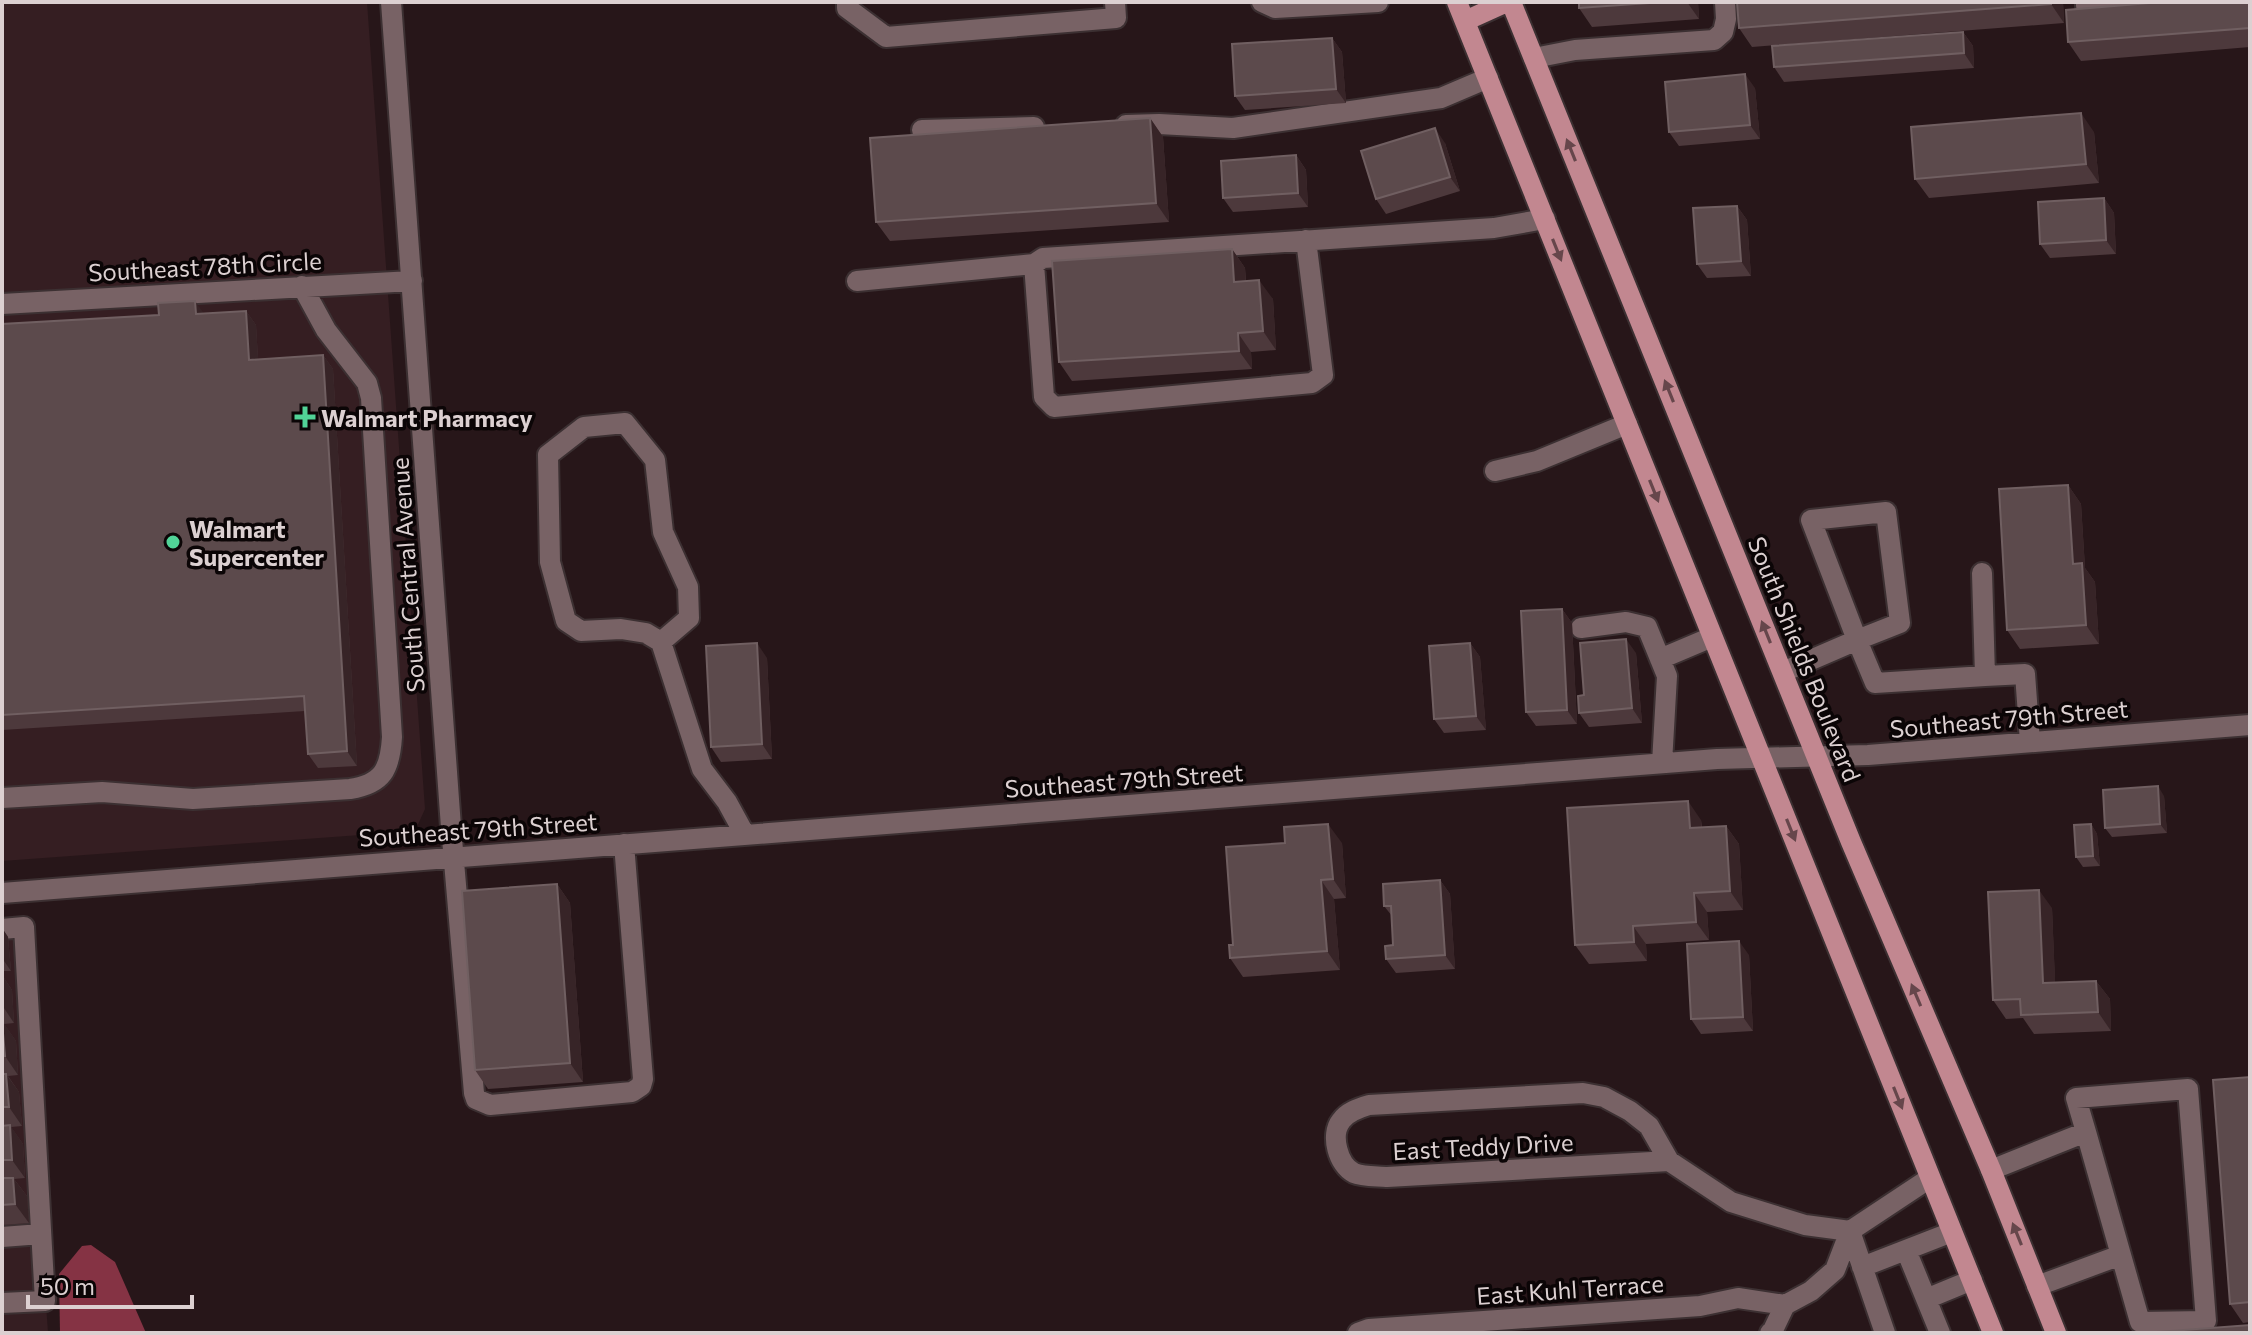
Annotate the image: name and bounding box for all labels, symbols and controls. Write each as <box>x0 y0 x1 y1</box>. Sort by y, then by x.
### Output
one-way arrow <box>1565 138 1578 162</box>
one-way arrow <box>1551 238 1564 262</box>
street label: Southeast 78th Circle <box>88 245 322 287</box>
one-way arrow <box>1662 379 1675 403</box>
place label: Walmart Pharmacy <box>321 403 533 432</box>
marker: Walmart Pharmacy <box>296 408 314 426</box>
street label: South Central Avenue <box>384 457 430 693</box>
one-way arrow <box>1647 479 1660 503</box>
place label: Walmart Supercenter <box>189 514 324 571</box>
street label: South Shields Boulevard <box>1743 532 1867 786</box>
marker: Walmart Supercenter <box>164 533 182 551</box>
one-way arrow <box>1760 620 1773 644</box>
street label: Southeast 79th Street <box>1889 693 2130 743</box>
street label: Southeast 79th Street <box>1004 757 1244 803</box>
street label: Southeast 79th Street <box>358 806 598 852</box>
one-way arrow <box>1785 818 1798 842</box>
one-way arrow <box>1910 983 1923 1006</box>
one-way arrow <box>1892 1086 1905 1110</box>
street label: East Teddy Drive <box>1392 1127 1574 1165</box>
one-way arrow <box>2010 1222 2023 1246</box>
scale bar <box>28 1259 192 1309</box>
street label: East Kuhl Terrace <box>1475 1268 1665 1310</box>
text: 50 m <box>40 1271 95 1300</box>

